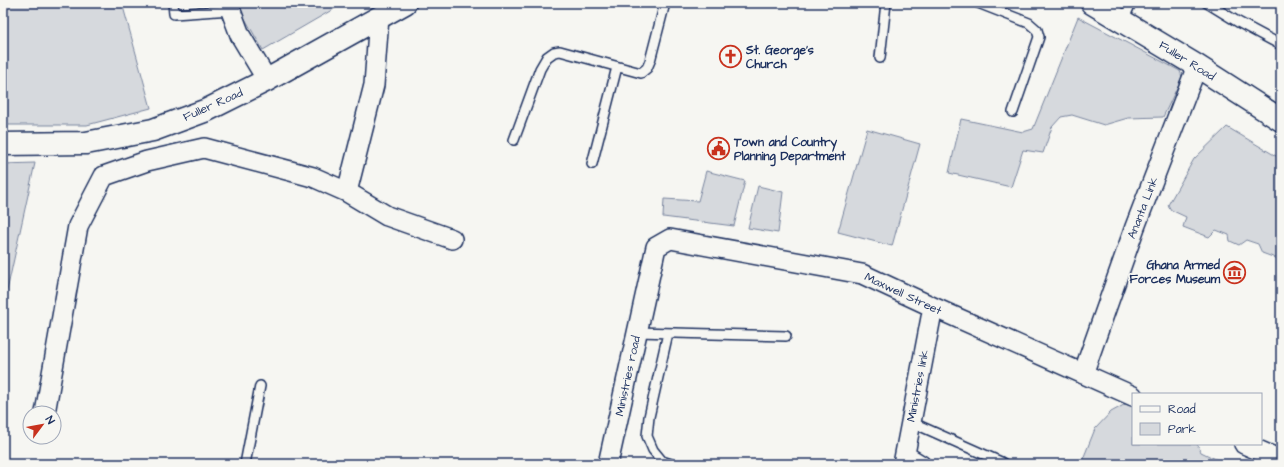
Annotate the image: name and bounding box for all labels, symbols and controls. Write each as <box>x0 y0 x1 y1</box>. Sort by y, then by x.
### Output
street label: Fuller Road <box>1156 37 1218 85</box>
place label: St. George's Church <box>745 42 814 73</box>
church icon: St. George's Church <box>718 44 744 70</box>
street label: Fuller Road <box>180 84 246 126</box>
place label: Town and Country Planning Department <box>733 134 846 167</box>
public building icon: Town and Country Planning Department <box>705 136 731 162</box>
street label: Ananta Link <box>1123 174 1163 241</box>
place label: Ghana Armed Forces Museum <box>1129 257 1221 288</box>
museum icon: Ghana Armed Forces Museum <box>1222 259 1248 285</box>
street label: Maxwell Street <box>862 269 945 319</box>
street label: Ministries road <box>611 334 645 418</box>
street label: Ministries link <box>903 348 933 424</box>
legend <box>1132 393 1262 445</box>
text: Road <box>1168 401 1196 418</box>
north arrow <box>22 405 62 445</box>
text: N <box>42 413 58 427</box>
text: Park <box>1168 421 1196 438</box>

